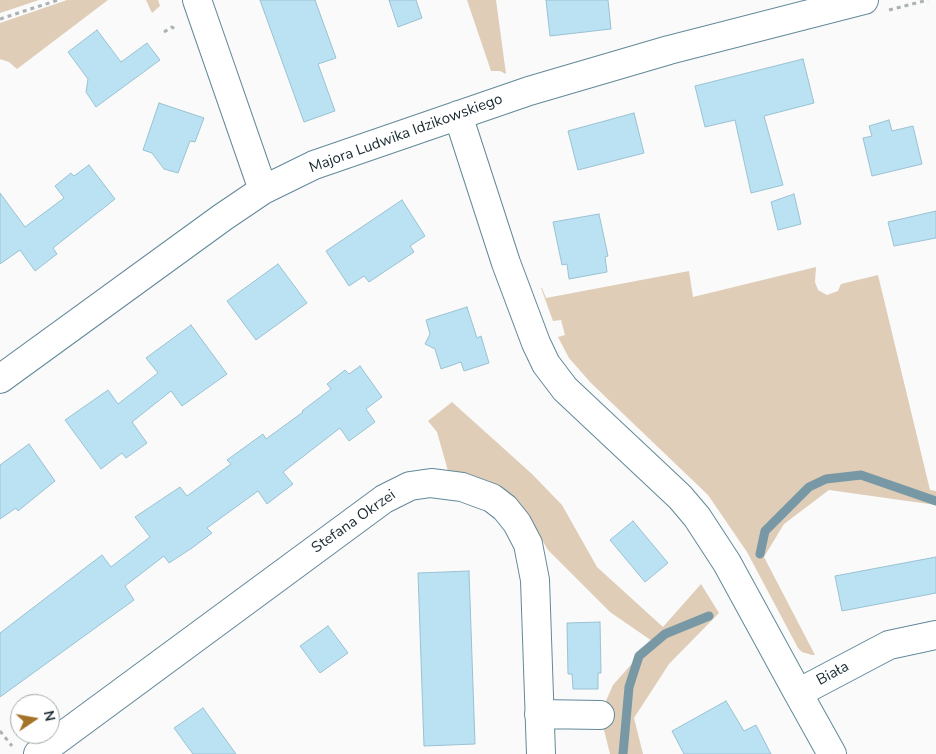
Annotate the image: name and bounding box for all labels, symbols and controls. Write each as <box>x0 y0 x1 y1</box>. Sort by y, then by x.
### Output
street label: Majora Ludwika Idzikowskiego <box>307 91 505 177</box>
street label: Stefana Okrzei <box>309 486 399 558</box>
street label: Biała <box>814 658 852 690</box>
north arrow <box>10 694 60 744</box>
text: N <box>39 709 60 723</box>

